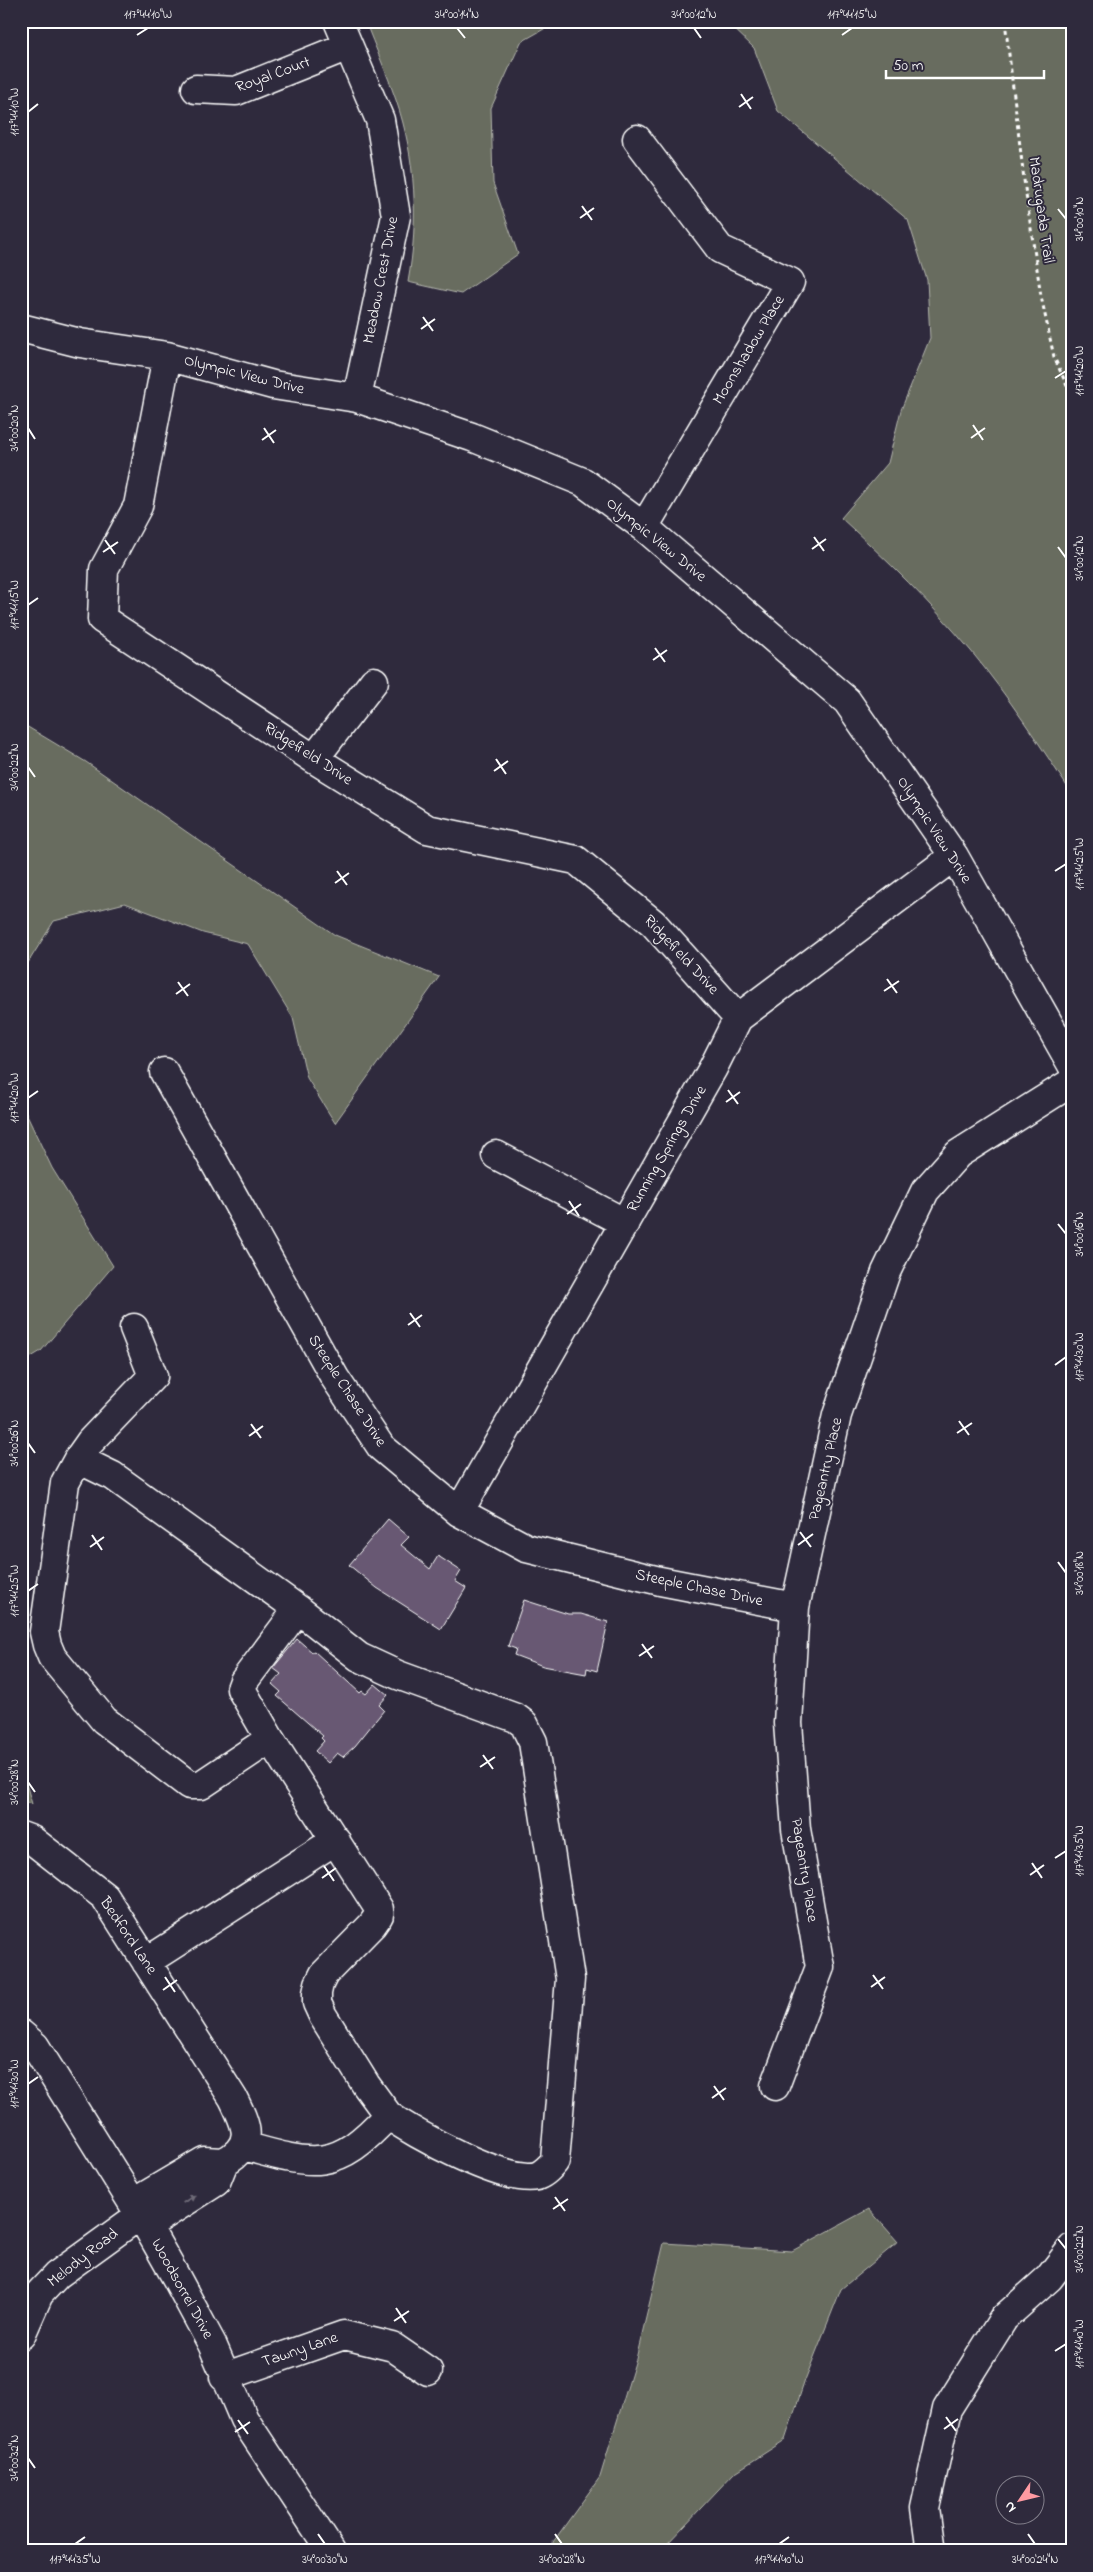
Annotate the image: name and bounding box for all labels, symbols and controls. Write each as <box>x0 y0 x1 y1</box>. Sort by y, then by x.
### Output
text: 117°44'10"W <box>124 6 172 24</box>
text: 34°00'14"N <box>435 6 479 24</box>
text: 34°00'12"N <box>671 6 717 24</box>
text: 117°44'15"W <box>827 6 877 24</box>
scale bar <box>886 48 1043 80</box>
street label: Royal Court <box>232 50 314 100</box>
text: 50 m <box>893 55 924 77</box>
text: 117°44'10"W <box>6 88 24 136</box>
street label: Madrugada Trail <box>1022 155 1060 265</box>
text: 34°00'10"N <box>1071 197 1089 241</box>
street label: Meadow Crest Drive <box>357 213 405 346</box>
street label: Moonshadow Place <box>707 290 792 409</box>
text: 117°44'20"W <box>1071 346 1089 396</box>
street label: Olympic View Drive <box>181 348 308 402</box>
text: 34°00'20"N <box>6 405 24 451</box>
street label: Olympic View Drive <box>600 492 712 589</box>
text: 34°00'12"N <box>1071 535 1089 581</box>
text: 117°44'15"W <box>6 580 24 630</box>
street label: Ridgefield Drive <box>259 716 358 792</box>
text: 34°00'22"N <box>6 743 24 791</box>
street label: Olympic View Drive <box>890 772 978 889</box>
text: 117°44'25"W <box>1071 838 1089 890</box>
street label: Ridgefield Drive <box>638 910 725 1001</box>
text: 117°44'20"W <box>6 1073 24 1123</box>
street label: Running Springs Drive <box>621 1080 714 1217</box>
text: 34°00'16"N <box>1071 1212 1089 1256</box>
street label: Steeple Chase Drive <box>302 1330 393 1453</box>
text: 117°44'30"W <box>1071 1332 1089 1382</box>
street label: Pageantry Place <box>802 1414 850 1523</box>
text: 34°00'26"N <box>6 1420 24 1466</box>
text: 34°00'18"N <box>1071 1551 1089 1595</box>
street label: Steeple Chase Drive <box>633 1563 766 1613</box>
text: 117°44'25"W <box>6 1565 24 1617</box>
text: 34°00'28"N <box>6 1759 24 1805</box>
street label: Pageantry Place <box>784 1816 824 1925</box>
text: 117°44'35"W <box>1071 1826 1089 1876</box>
street label: Bedford Lane <box>93 1891 163 1980</box>
text: 117°44'30"W <box>6 2059 24 2109</box>
one-way arrow <box>182 2195 195 2204</box>
street label: Melody Road <box>42 2223 124 2293</box>
text: 34°00'22"N <box>1071 2225 1089 2273</box>
street label: Woodsorrel Drive <box>144 2234 220 2344</box>
text: 117°44'40"W <box>1071 2319 1089 2369</box>
street label: Tawny Lane <box>259 2326 342 2374</box>
text: 34°00'32"N <box>6 2435 24 2481</box>
north arrow <box>996 2474 1046 2524</box>
text: N <box>999 2497 1022 2516</box>
text: 117°44'35"W <box>50 2551 100 2569</box>
text: 34°00'30"N <box>302 2551 348 2569</box>
text: 34°00'28"N <box>539 2551 585 2569</box>
text: 117°44'40"W <box>754 2551 804 2569</box>
text: 34°00'24"N <box>1012 2551 1058 2569</box>

